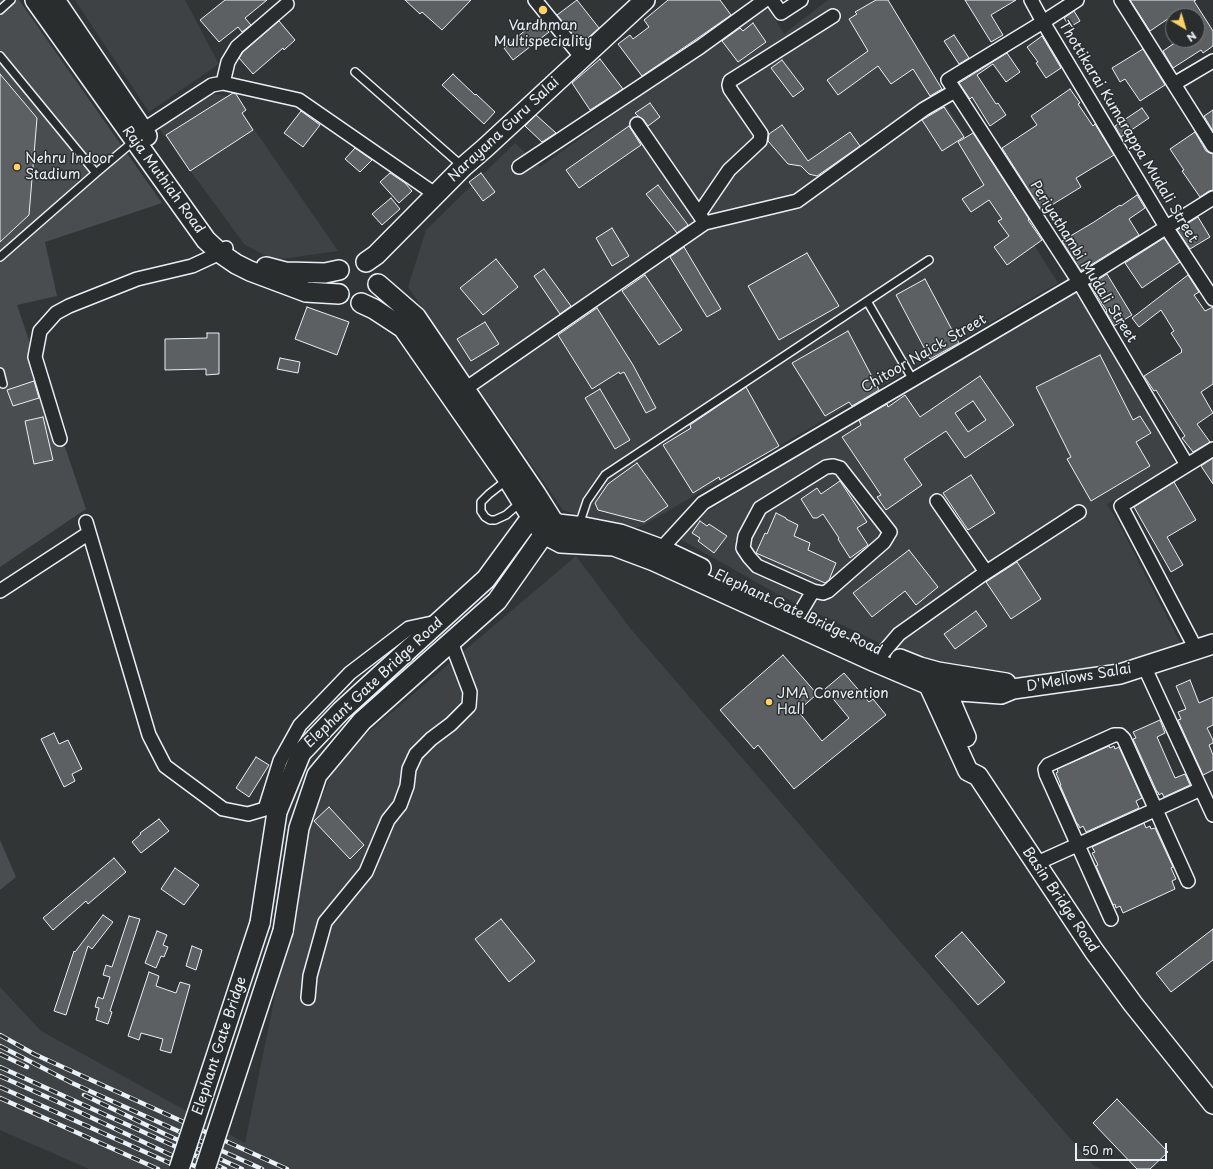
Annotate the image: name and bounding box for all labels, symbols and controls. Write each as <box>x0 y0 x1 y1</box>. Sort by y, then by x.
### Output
marker: Vardhman Multispeciality <box>537 4 549 16</box>
north arrow <box>1165 8 1205 48</box>
place label: Vardhman Multispeciality <box>494 18 592 50</box>
street label: Thottikarai Kumarappa Mudali Street <box>1055 18 1201 246</box>
text: N <box>1183 28 1201 46</box>
street label: Narayana Guru Salai <box>445 74 563 186</box>
street label: Raja Muthiah Road <box>118 123 208 237</box>
place label: Nehru Indoor Stadium <box>25 151 114 184</box>
marker: Nehru Indoor Stadium <box>12 162 22 172</box>
street label: Periyathambi Mudali Street <box>1026 178 1140 346</box>
street label: Chitoor Naick Street <box>859 311 989 397</box>
street label: Elephant Gate Bridge Road <box>711 567 885 659</box>
street label: Elephant Gate Bridge Road <box>301 614 447 752</box>
street label: D'Mellows Salai <box>1025 660 1133 696</box>
place label: JMA Convention Hall <box>777 686 889 718</box>
marker: JMA Convention Hall <box>764 697 774 707</box>
street label: Basin Bridge Road <box>1019 844 1101 956</box>
street label: Elephant Gate Bridge <box>190 975 250 1117</box>
scale bar <box>1077 1135 1169 1161</box>
text: 50 m <box>1082 1141 1113 1159</box>

